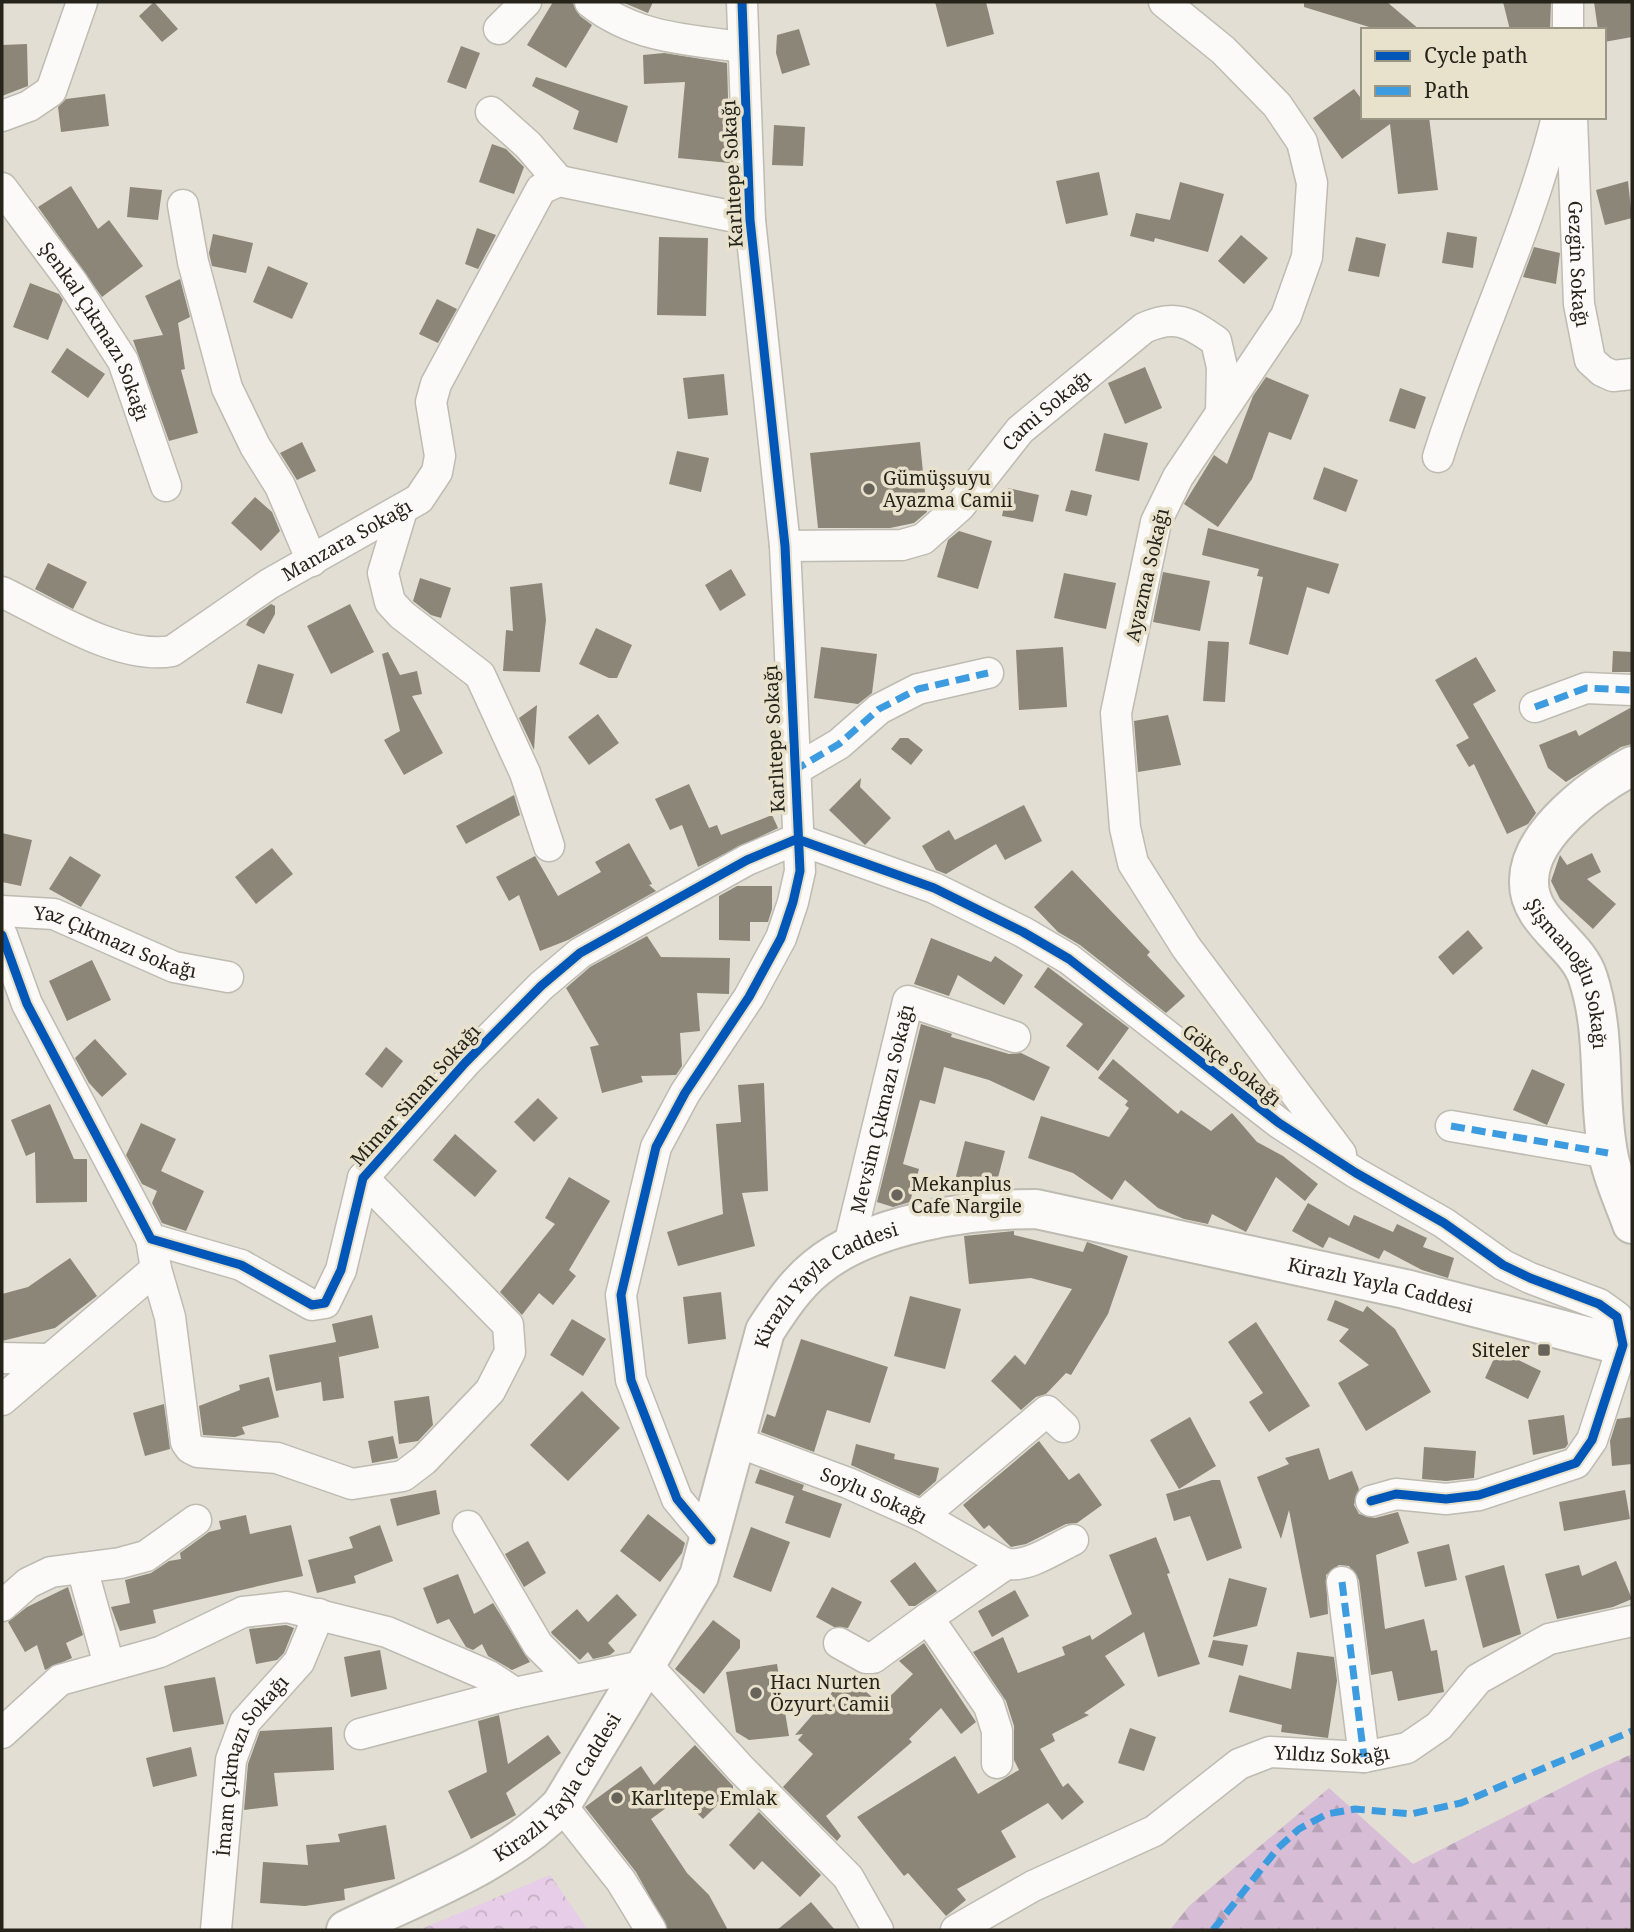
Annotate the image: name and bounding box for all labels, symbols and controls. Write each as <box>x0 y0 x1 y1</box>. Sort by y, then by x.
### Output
legend <box>1361 28 1606 119</box>
text: Cycle path <box>1424 41 1528 69</box>
text: Path <box>1424 76 1469 104</box>
street label: Karlıtepe Sokağı <box>715 99 749 249</box>
street label: Gezgin Sokağı <box>1562 200 1596 329</box>
street label: Şenkal Çıkmazı Sokağı <box>34 237 156 424</box>
street label: Cami Sokağı <box>996 364 1096 456</box>
place label: Gümüşsuyu Ayazma Camii <box>883 465 1013 513</box>
marker: Gümüşsuyu Ayazma Camii <box>861 481 877 497</box>
street label: Manzara Sokağı <box>277 493 416 587</box>
street label: Ayazma Sokağı <box>1119 506 1175 644</box>
street label: Karlıtepe Sokağı <box>757 664 791 814</box>
street label: Şişmanoğlu Sokağı <box>1520 894 1613 1050</box>
street label: Yaz Çıkmazı Sokağı <box>32 900 199 984</box>
street label: Mevsim Çıkmazı Sokağı <box>844 1002 920 1216</box>
street label: Gökçe Sokağı <box>1177 1018 1287 1112</box>
street label: Mimar Sinan Sokağı <box>344 1019 486 1171</box>
place label: Mekanplus Cafe Nargile <box>911 1171 1022 1219</box>
marker: Mekanplus Cafe Nargile <box>889 1187 905 1203</box>
street label: Kirazlı Yayla Caddesi <box>748 1216 901 1351</box>
street label: Kirazlı Yayla Caddesi <box>1286 1251 1476 1319</box>
place label: Siteler <box>1472 1337 1530 1363</box>
marker: Siteler <box>1536 1342 1552 1358</box>
street label: Soylu Sokağı <box>817 1461 932 1530</box>
street label: İmam Çıkmazı Sokağı <box>210 1669 294 1858</box>
place label: Hacı Nurten Özyurt Camii <box>770 1669 890 1717</box>
marker: Hacı Nurten Özyurt Camii <box>748 1685 764 1701</box>
street label: Kirazlı Yayla Caddesi <box>488 1708 627 1867</box>
street label: Yıldız Sokağı <box>1272 1739 1392 1770</box>
place label: Karlıtepe Emlak <box>631 1785 778 1811</box>
marker: Karlıtepe Emlak <box>609 1790 625 1806</box>

